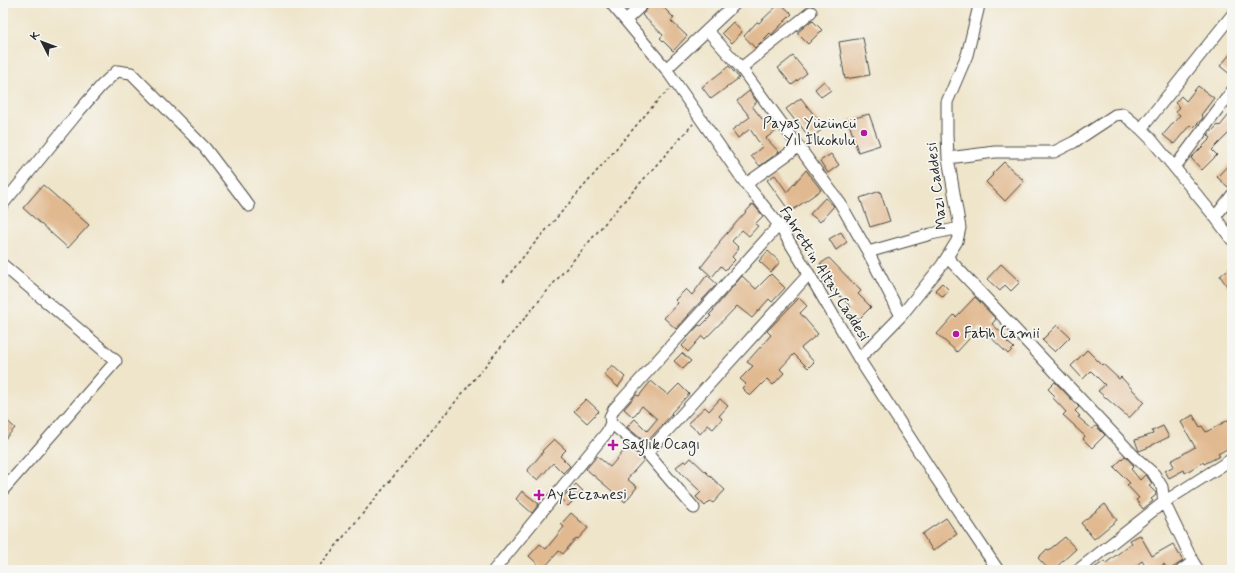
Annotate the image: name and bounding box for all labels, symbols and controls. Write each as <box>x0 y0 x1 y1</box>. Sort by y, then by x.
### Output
north arrow <box>22 22 62 62</box>
text: K <box>28 28 43 44</box>
place label: Payas Yüzüncü Yıl İlkokulu <box>763 114 856 151</box>
marker: Payas Yüzüncü Yıl İlkokulu <box>859 128 869 138</box>
street label: Mazı Caddesi <box>922 141 952 231</box>
street label: Fahrettin Altay Caddesi <box>774 203 874 345</box>
place label: Fatih Camii <box>964 324 1040 344</box>
marker: Fatih Camii <box>951 329 961 339</box>
place label: Saglık Ocagı <box>622 435 700 456</box>
marker: Saglık Ocagı <box>607 439 619 451</box>
place label: Ay Eczanesi <box>547 485 627 505</box>
marker: Ay Eczanesi <box>534 490 544 500</box>

